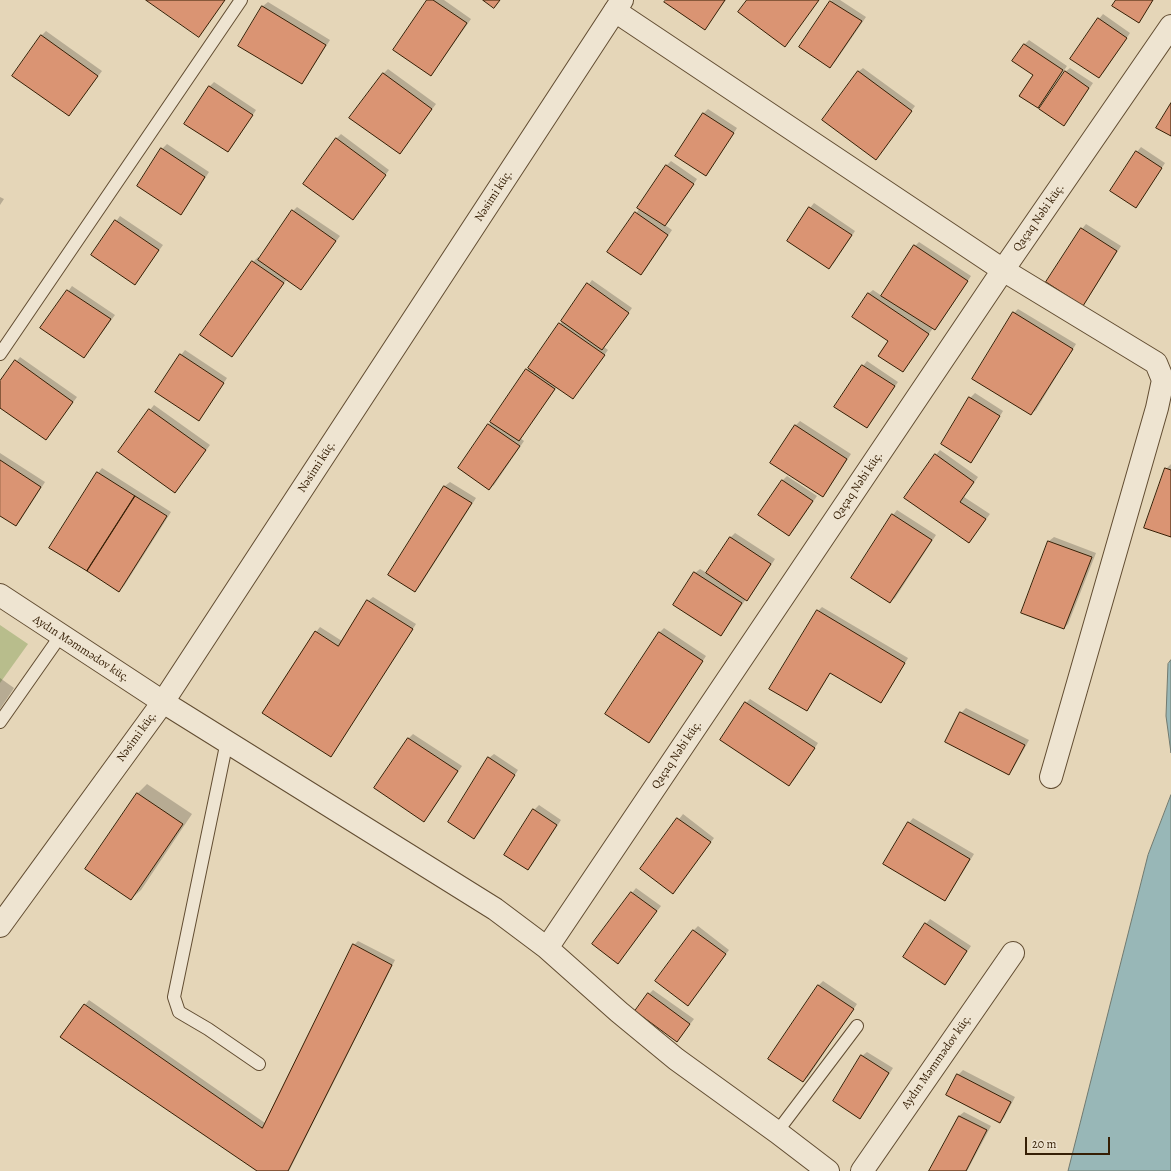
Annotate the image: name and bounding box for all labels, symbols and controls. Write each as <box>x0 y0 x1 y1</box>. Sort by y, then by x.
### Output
street label: Nəsimi küç. <box>472 168 516 224</box>
street label: Qaçaq Nəbi küç. <box>1010 181 1068 255</box>
street label: Nəsimi küç. <box>295 439 339 495</box>
street label: Qaçaq Nəbi küç. <box>830 449 886 523</box>
street label: Aydın Məmmədov küç. <box>30 612 132 686</box>
street label: Nəsimi küç. <box>114 709 160 765</box>
street label: Qaçaq Nəbi küç. <box>649 718 705 792</box>
street label: Aydın Məmmədov küç. <box>899 1012 975 1112</box>
scale bar <box>1027 1129 1112 1155</box>
text: 20 m <box>1032 1136 1056 1152</box>

